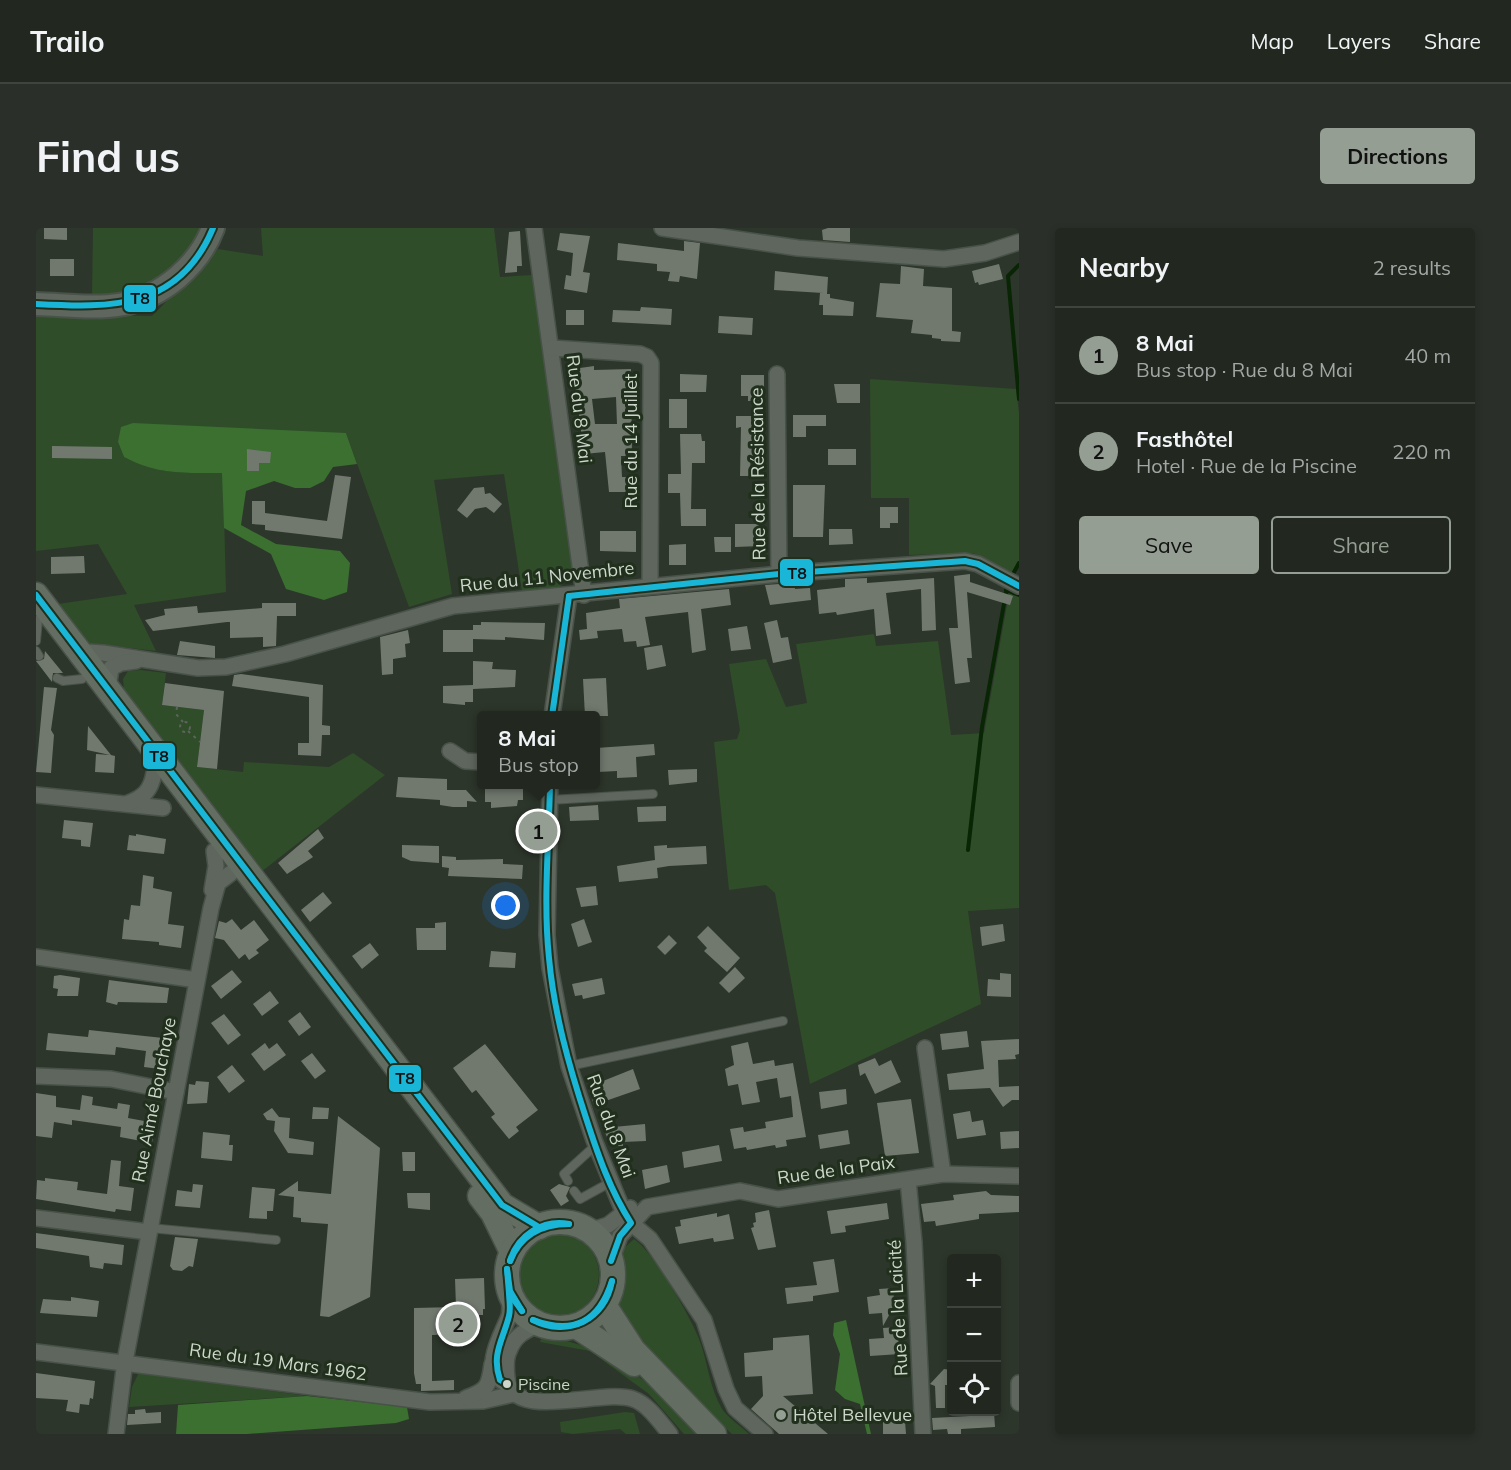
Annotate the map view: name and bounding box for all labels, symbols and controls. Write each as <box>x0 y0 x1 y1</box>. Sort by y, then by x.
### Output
text: Trailo <box>30 24 105 59</box>
text: Map <box>1251 28 1294 54</box>
text: Layers <box>1327 28 1391 54</box>
text: Share <box>1424 28 1481 54</box>
button: Directions <box>1320 128 1475 184</box>
text: Find us <box>36 130 180 183</box>
text: Nearby <box>1079 251 1169 284</box>
text: 2 results <box>1373 255 1451 280</box>
line badge: T8 <box>123 284 157 313</box>
text: T8 <box>130 288 150 308</box>
text: 8 Mai <box>1136 329 1194 357</box>
text: 1 <box>1093 343 1105 368</box>
text: 40 m <box>1404 343 1451 368</box>
street label: Rue du 8 Mai <box>561 353 598 465</box>
text: Bus stop · Rue du 8 Mai <box>1136 357 1353 382</box>
street label: Rue du 14 Juillet <box>619 374 642 508</box>
street label: Rue de la Résistance <box>744 387 771 561</box>
text: Fasthôtel <box>1136 425 1233 453</box>
text: 2 <box>1093 439 1105 464</box>
text: 220 m <box>1392 439 1451 464</box>
text: Hotel · Rue de la Piscine <box>1136 453 1357 478</box>
button: Save <box>1079 516 1259 574</box>
button: Share <box>1271 516 1451 574</box>
street label: Rue du 11 Novembre <box>459 556 635 597</box>
line badge: T8 <box>779 558 814 587</box>
text: T8 <box>787 563 807 583</box>
popup <box>477 711 600 789</box>
text: 8 Mai <box>498 724 556 752</box>
line badge: T8 <box>142 742 176 770</box>
text: T8 <box>149 746 169 766</box>
text: Bus stop <box>498 752 579 777</box>
pin: 1 <box>518 808 558 854</box>
your location <box>491 891 520 920</box>
street label: Rue Aimé Bouchaye <box>126 1016 181 1184</box>
line badge: T8 <box>388 1064 422 1093</box>
text: T8 <box>395 1068 415 1088</box>
street label: Rue du 8 Mai <box>582 1071 641 1181</box>
street label: Rue de la Paix <box>776 1150 897 1189</box>
street label: Rue de la Laicité <box>882 1239 913 1377</box>
map controls <box>947 1254 1001 1416</box>
button: + <box>947 1254 1001 1308</box>
pin: 2 <box>438 1302 478 1346</box>
button: − <box>947 1308 1001 1362</box>
street label: Rue du 19 Mars 1962 <box>188 1338 368 1385</box>
button: locate <box>947 1362 1001 1416</box>
place label: Piscine <box>518 1374 570 1394</box>
marker: Piscine <box>501 1378 513 1390</box>
place label: Hôtel Bellevue <box>793 1403 912 1426</box>
marker: Hôtel Bellevue <box>774 1408 788 1422</box>

